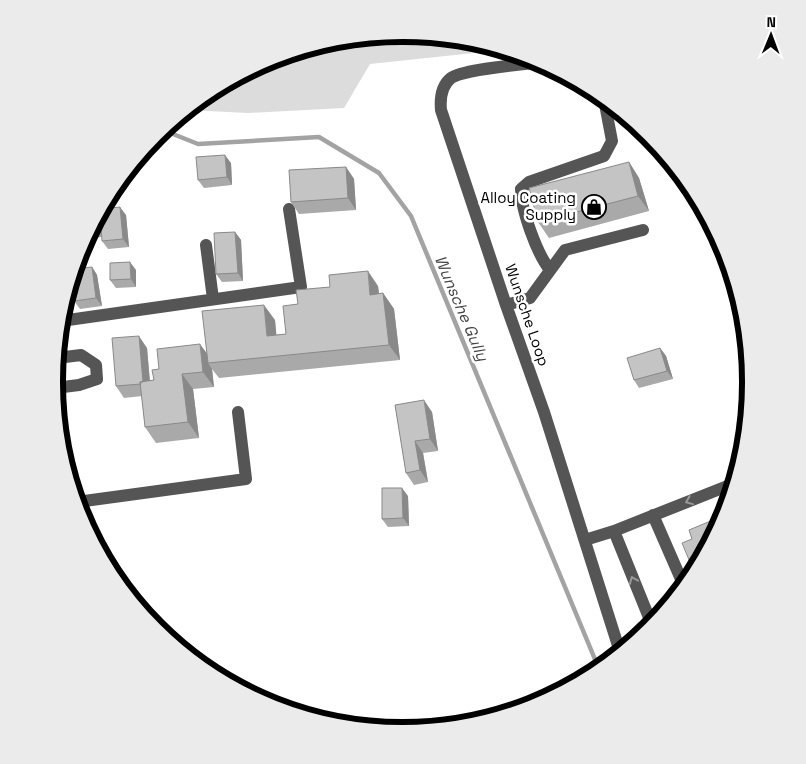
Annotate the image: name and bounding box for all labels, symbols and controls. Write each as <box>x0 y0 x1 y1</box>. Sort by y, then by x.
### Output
north arrow <box>746 10 796 60</box>
text: N <box>766 13 776 31</box>
place label: Alloy Coating Supply <box>480 188 576 224</box>
shop icon: Alloy Coating Supply <box>581 194 607 220</box>
water label: Wunsche Gully <box>430 252 494 365</box>
street label: Wunsche Loop <box>501 261 554 368</box>
one-way arrow <box>685 494 694 505</box>
one-way arrow <box>629 576 640 585</box>

